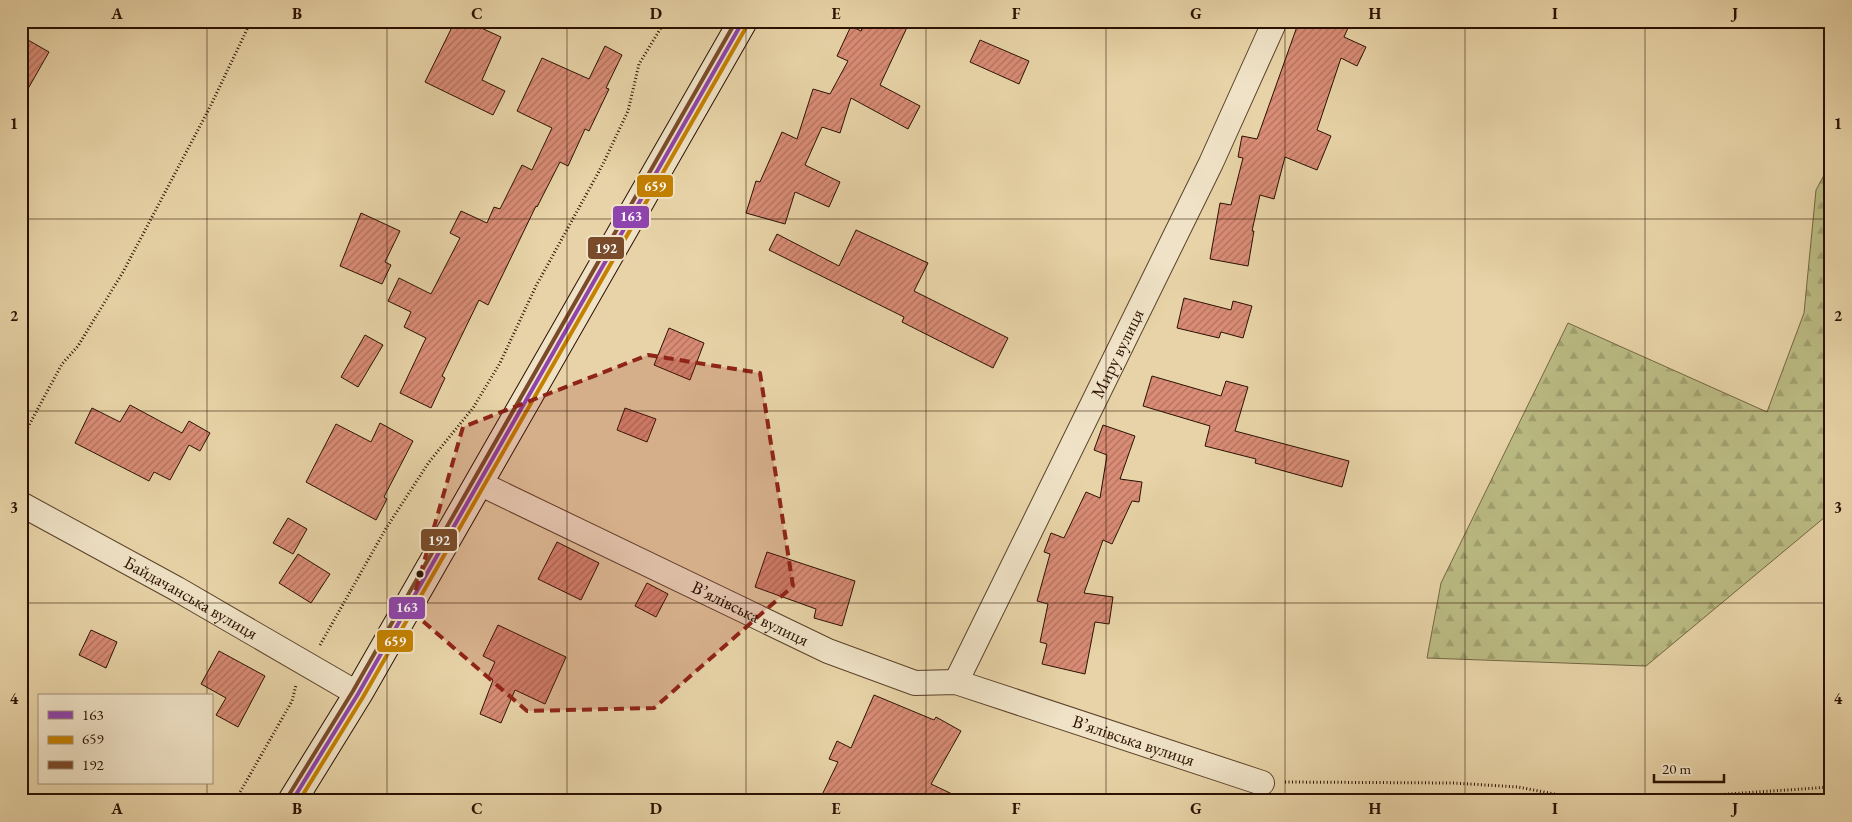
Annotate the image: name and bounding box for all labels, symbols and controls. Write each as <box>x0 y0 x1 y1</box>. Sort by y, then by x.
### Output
text: A <box>110 3 123 24</box>
text: B <box>292 3 302 24</box>
text: C <box>471 3 483 24</box>
text: D <box>650 3 662 24</box>
text: E <box>831 3 841 24</box>
text: F <box>1012 3 1021 24</box>
text: G <box>1190 3 1202 24</box>
text: H <box>1369 3 1382 24</box>
text: I <box>1552 3 1558 24</box>
text: J <box>1730 3 1738 24</box>
text: 1 <box>10 113 18 134</box>
text: 1 <box>1834 113 1842 134</box>
line badge: 659 <box>636 174 674 198</box>
text: 659 <box>644 177 667 195</box>
line badge: 163 <box>612 205 650 229</box>
text: 163 <box>620 207 642 225</box>
line badge: 192 <box>587 236 625 260</box>
text: 192 <box>595 239 618 257</box>
text: 2 <box>10 305 19 326</box>
street label: Миру вулиця <box>1085 305 1149 402</box>
text: 2 <box>1834 305 1843 326</box>
text: 3 <box>10 497 18 518</box>
text: 3 <box>1834 497 1842 518</box>
line badge: 192 <box>420 528 458 552</box>
text: 192 <box>428 531 451 549</box>
street label: Байдачанська вулиця <box>120 550 262 644</box>
unlabelled marker <box>415 569 425 579</box>
street label: В’ялівська вулиця <box>688 575 813 651</box>
line badge: 163 <box>388 596 426 620</box>
text: 163 <box>396 598 418 616</box>
line badge: 659 <box>376 629 414 653</box>
text: 659 <box>384 632 407 650</box>
text: 4 <box>10 688 19 709</box>
text: 4 <box>1834 688 1843 709</box>
legend <box>38 694 212 784</box>
text: 163 <box>82 705 104 724</box>
street label: В’ялівська вулиця <box>1070 709 1198 771</box>
text: 659 <box>82 729 104 748</box>
scale bar <box>1654 752 1724 784</box>
text: 192 <box>82 755 104 774</box>
text: 20 m <box>1662 759 1691 778</box>
text: A <box>110 798 123 819</box>
text: B <box>292 798 302 819</box>
text: C <box>471 798 483 819</box>
text: D <box>650 798 662 819</box>
text: E <box>831 798 841 819</box>
text: F <box>1012 798 1021 819</box>
text: G <box>1190 798 1202 819</box>
text: H <box>1369 798 1382 819</box>
text: I <box>1552 798 1558 819</box>
text: J <box>1730 798 1738 819</box>

